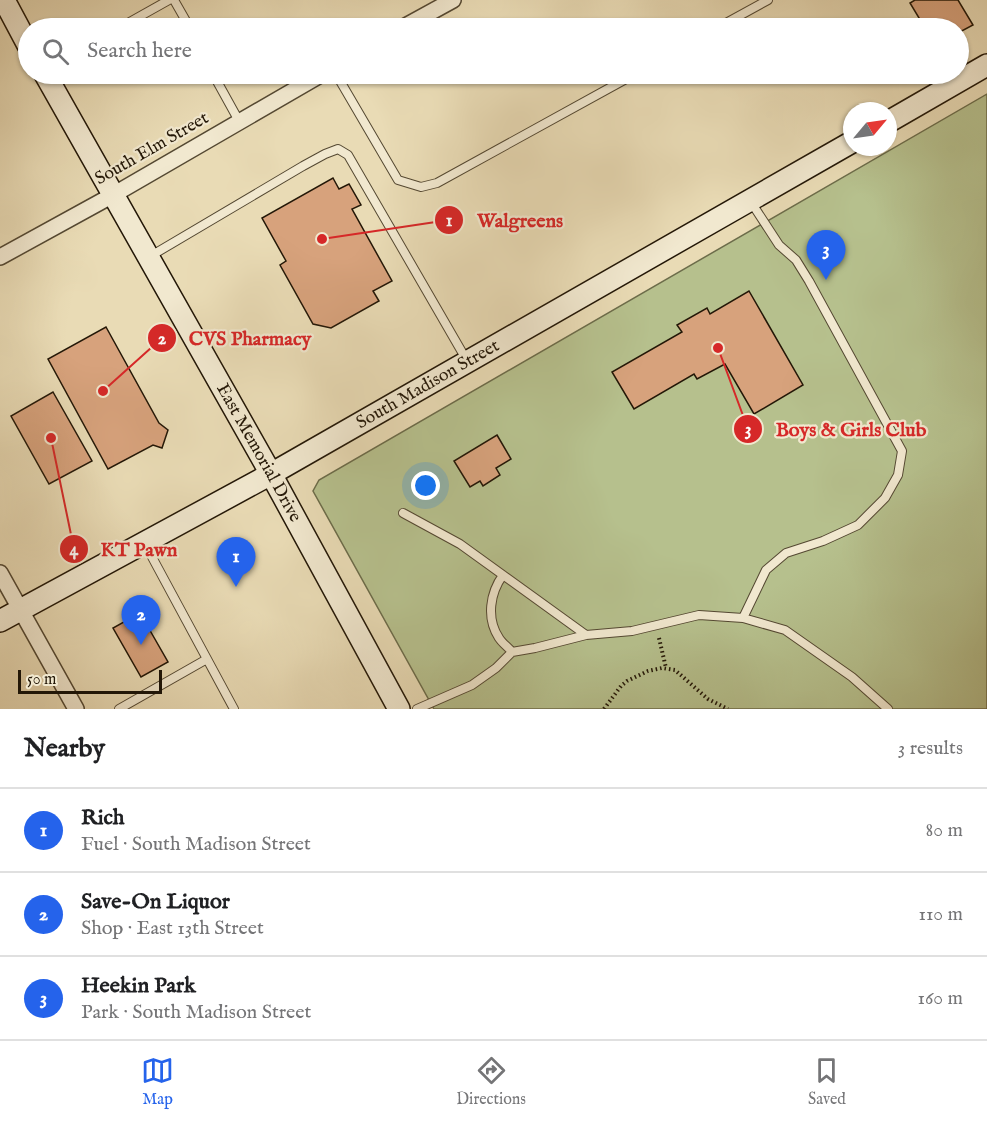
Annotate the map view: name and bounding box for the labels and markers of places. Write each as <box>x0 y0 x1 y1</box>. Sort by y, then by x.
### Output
callout: Walgreens <box>434 201 575 239</box>
pin: 3 <box>806 230 846 280</box>
callout: CVS Pharmacy <box>147 319 323 357</box>
callout: Boys & Girls Club <box>733 410 938 448</box>
callout: KT Pawn <box>59 530 190 568</box>
pin: 1 <box>216 538 256 587</box>
pin: 2 <box>122 596 160 645</box>

